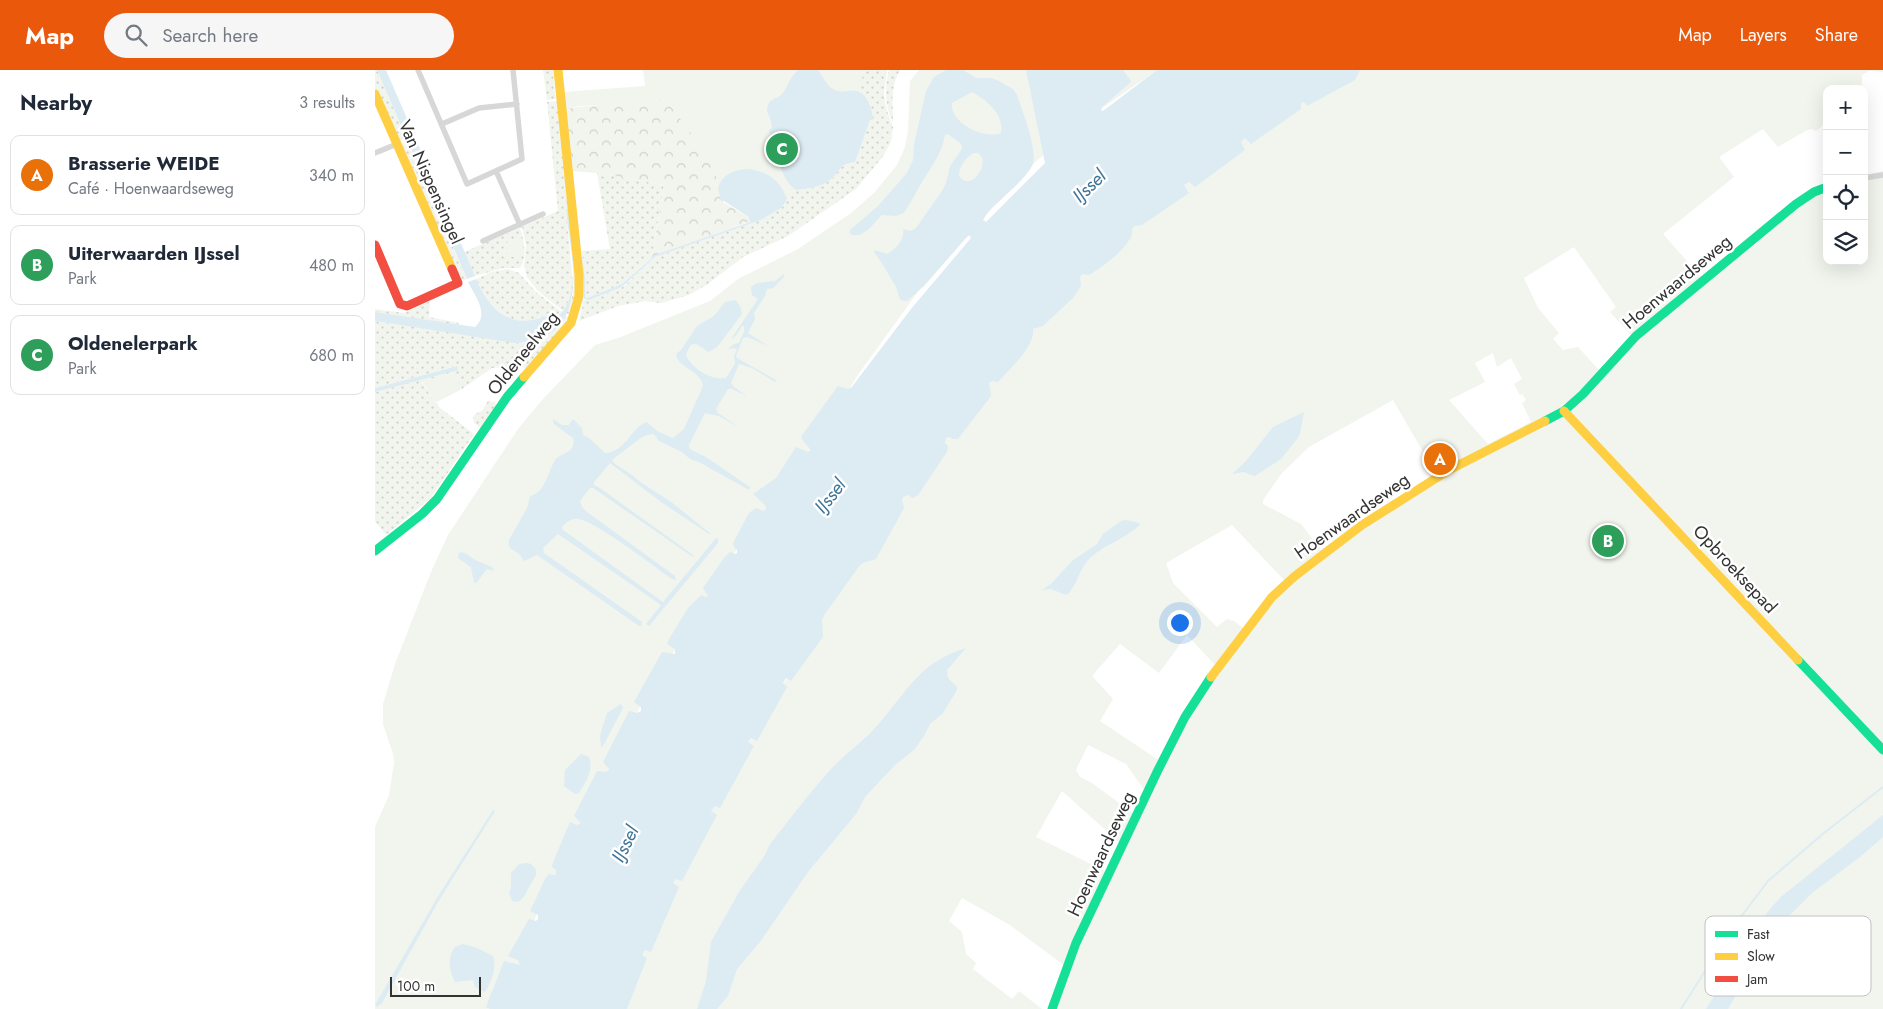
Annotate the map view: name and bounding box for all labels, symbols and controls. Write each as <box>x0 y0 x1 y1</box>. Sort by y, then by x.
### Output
search box <box>104 13 454 58</box>
text: Map <box>25 18 74 53</box>
icon: search <box>122 21 150 49</box>
text: Search here <box>162 22 258 49</box>
text: Map <box>1678 22 1712 48</box>
text: Layers <box>1740 22 1787 48</box>
text: Share <box>1815 22 1858 48</box>
map controls <box>1823 85 1868 265</box>
button: + <box>1823 85 1868 130</box>
text: Nearby <box>20 88 92 118</box>
text: 3 results <box>299 91 355 114</box>
street label: Van Nispensingel <box>392 116 470 248</box>
pin: C <box>766 130 798 168</box>
button: − <box>1823 130 1868 175</box>
text: Brasserie WEIDE <box>68 150 220 177</box>
water label: IJssel <box>1066 163 1112 209</box>
text: A <box>31 164 43 187</box>
text: 340 m <box>309 164 354 187</box>
button: locate <box>1823 175 1868 220</box>
text: Café · Hoenwaardseweg <box>68 177 234 200</box>
button: layers <box>1823 220 1868 265</box>
street label: Hoenwaardseweg <box>1617 229 1737 335</box>
text: Uiterwaarden IJssel <box>68 240 240 267</box>
text: B <box>32 254 42 277</box>
text: 480 m <box>309 254 354 277</box>
text: Park <box>68 267 97 290</box>
street label: Oldeneelweg <box>481 305 565 401</box>
text: Oldenelerpark <box>68 330 198 357</box>
text: C <box>31 344 43 367</box>
text: 680 m <box>309 344 354 367</box>
text: Park <box>68 357 97 380</box>
pin: A <box>1424 440 1456 478</box>
street label: Hoenwaardseweg <box>1289 467 1415 565</box>
water label: IJssel <box>808 472 853 519</box>
street label: Opbroeksepad <box>1687 519 1783 619</box>
pin: B <box>1592 522 1624 560</box>
your location <box>1167 610 1193 636</box>
street label: Hoenwaardseweg <box>1061 787 1141 921</box>
water label: IJssel <box>605 821 646 867</box>
legend <box>1705 916 1871 996</box>
text: Fast <box>1747 924 1770 944</box>
text: Slow <box>1747 946 1775 966</box>
text: Jam <box>1745 969 1768 989</box>
scale bar <box>390 974 481 997</box>
text: 100 m <box>397 976 435 996</box>

